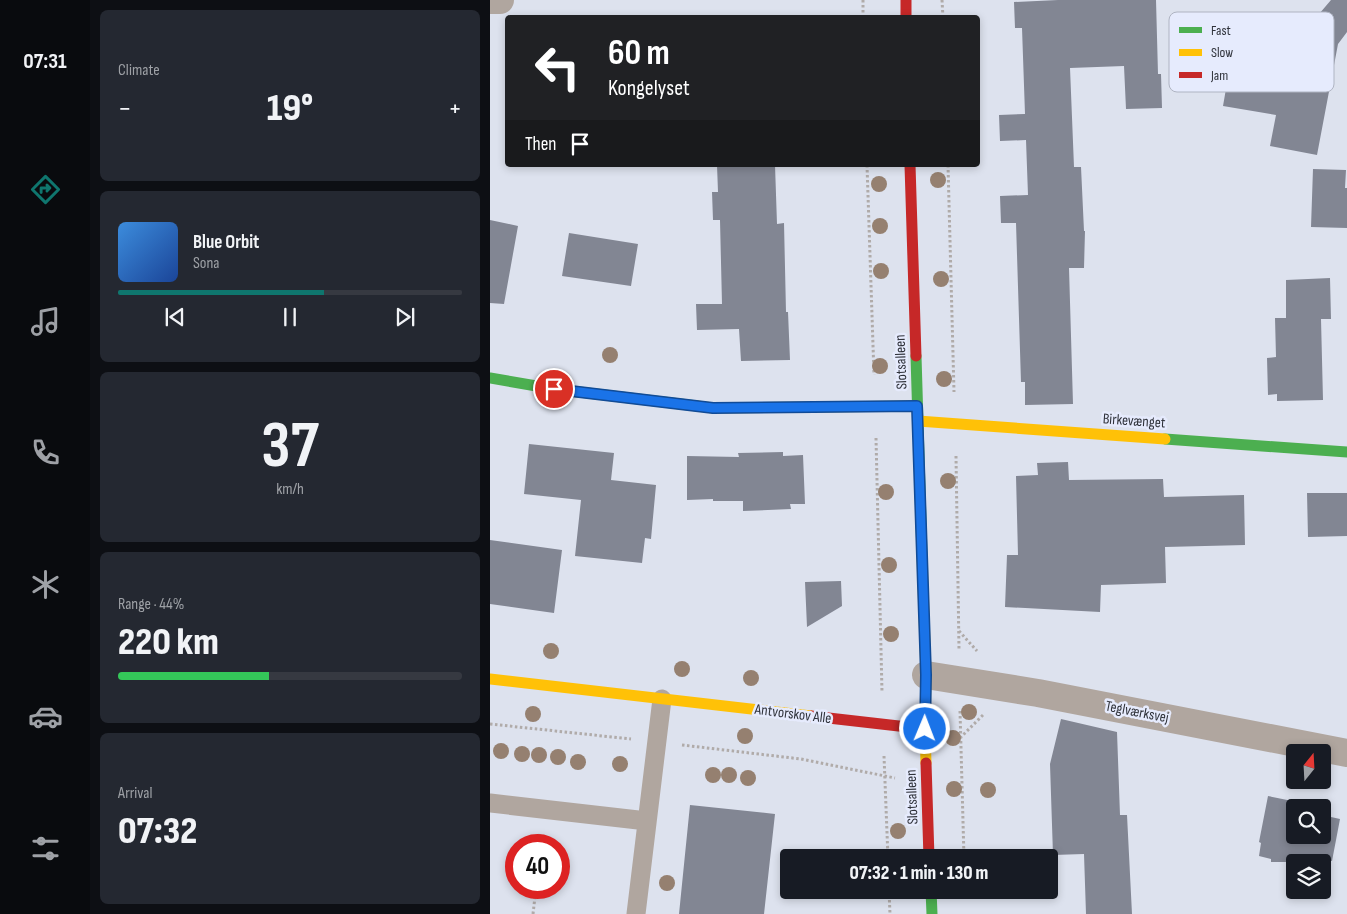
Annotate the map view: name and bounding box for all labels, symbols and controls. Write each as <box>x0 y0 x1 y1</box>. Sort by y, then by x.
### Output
legend <box>1169 12 1334 92</box>
text: Fast <box>1211 22 1231 39</box>
text: 60 m <box>608 32 670 75</box>
icon: left <box>525 35 590 100</box>
text: Slow <box>1211 44 1233 61</box>
text: 07:31 <box>23 48 67 75</box>
text: Climate <box>118 61 160 80</box>
text: Jam <box>1210 67 1228 84</box>
text: Kongelyset <box>608 75 690 102</box>
text: 19° <box>267 86 313 131</box>
text: − <box>118 92 132 125</box>
text: + <box>448 92 462 125</box>
icon: arrive <box>566 130 594 158</box>
text: Then <box>525 133 556 156</box>
icon: directions <box>28 172 63 207</box>
text: Blue Orbit <box>193 231 259 254</box>
text: Sona <box>193 254 220 273</box>
icon: previous <box>161 303 189 331</box>
icon: pause <box>276 303 304 331</box>
icon: next <box>391 303 419 331</box>
icon: music <box>28 304 63 339</box>
street label: Slotsalleen <box>891 334 911 390</box>
pin <box>533 368 575 410</box>
icon: arrive <box>540 375 568 403</box>
text: 37 <box>261 408 319 486</box>
street label: Birkevænget <box>1102 409 1166 433</box>
icon: phone <box>28 435 63 470</box>
text: km/h <box>276 480 304 499</box>
icon: climate <box>28 567 63 602</box>
text: Range · 44% <box>118 595 184 614</box>
text: 220 km <box>118 620 219 665</box>
street label: Teglværksvej <box>1104 697 1171 727</box>
icon: car <box>28 699 63 734</box>
street label: Antvorskov Alle <box>753 700 832 728</box>
position arrow <box>898 702 950 754</box>
north arrow <box>1286 744 1331 789</box>
map controls <box>1286 744 1331 899</box>
street label: Slotsalleen <box>902 769 922 825</box>
text: Arrival <box>118 784 152 803</box>
button: search <box>1286 799 1331 844</box>
text: 07:32 <box>118 809 197 854</box>
icon: filters <box>28 831 63 866</box>
speed limit sign: 40 <box>505 834 570 899</box>
button: layers <box>1286 854 1331 899</box>
text: 07:32 · 1 min · 130 m <box>850 862 988 885</box>

